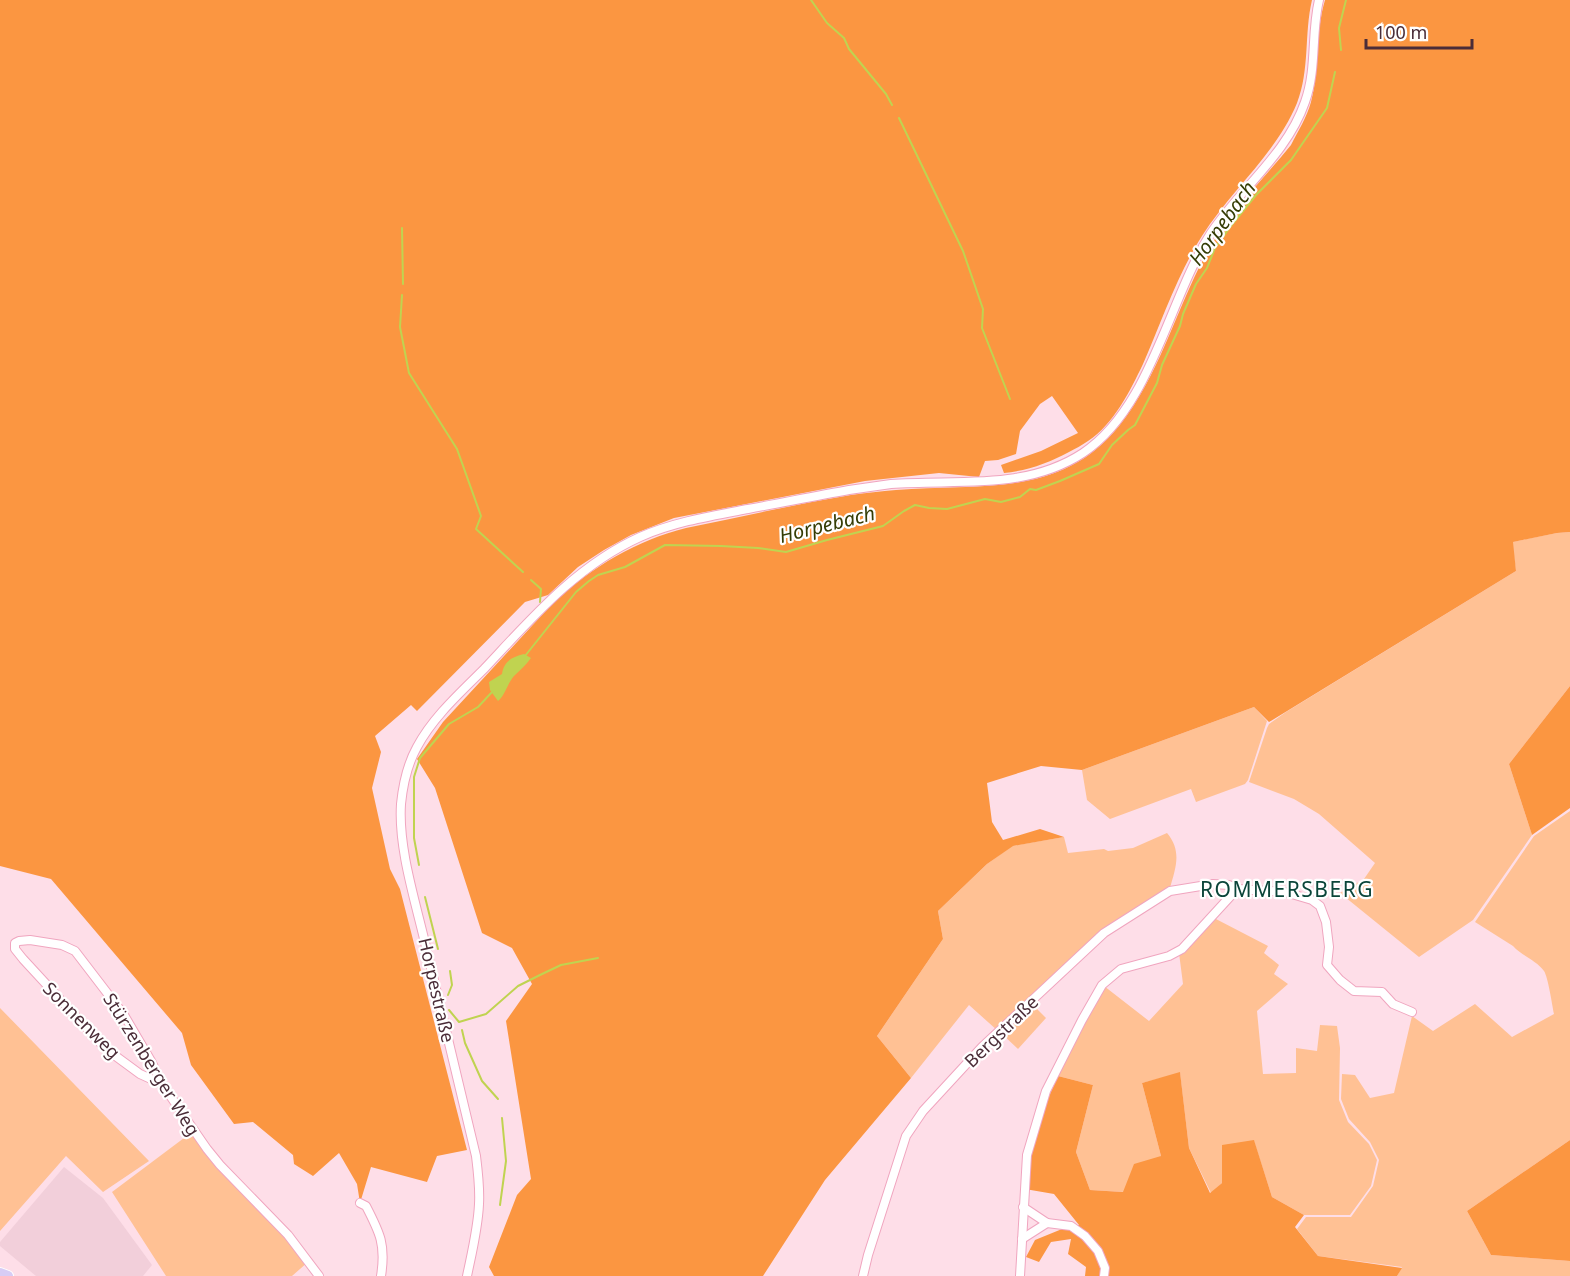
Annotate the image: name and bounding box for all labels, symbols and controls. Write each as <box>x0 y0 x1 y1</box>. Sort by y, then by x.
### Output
scale bar <box>1366 12 1472 50</box>
text: 100 m <box>1375 20 1427 44</box>
water label: Horpebach <box>1182 175 1262 271</box>
water label: Horpebach <box>776 499 878 549</box>
district label: ROMMERSBERG <box>1200 875 1374 903</box>
street label: Horpestraße <box>413 935 461 1045</box>
street label: Sonnenweg <box>38 976 126 1064</box>
street label: Stürzenberger Weg <box>98 988 206 1140</box>
street label: Bergstraße <box>959 990 1043 1072</box>

